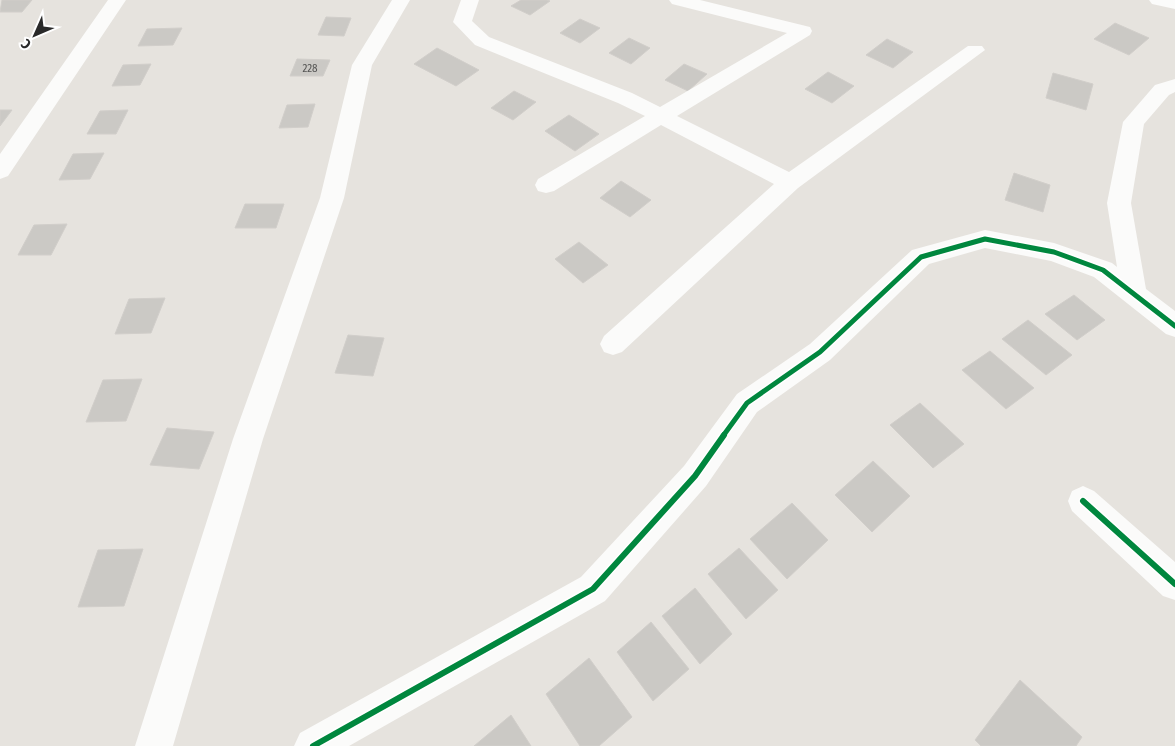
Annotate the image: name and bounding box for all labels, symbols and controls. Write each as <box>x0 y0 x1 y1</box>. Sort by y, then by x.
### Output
north arrow <box>10 10 60 60</box>
text: С <box>17 35 35 52</box>
house number: 228 <box>302 62 318 75</box>

